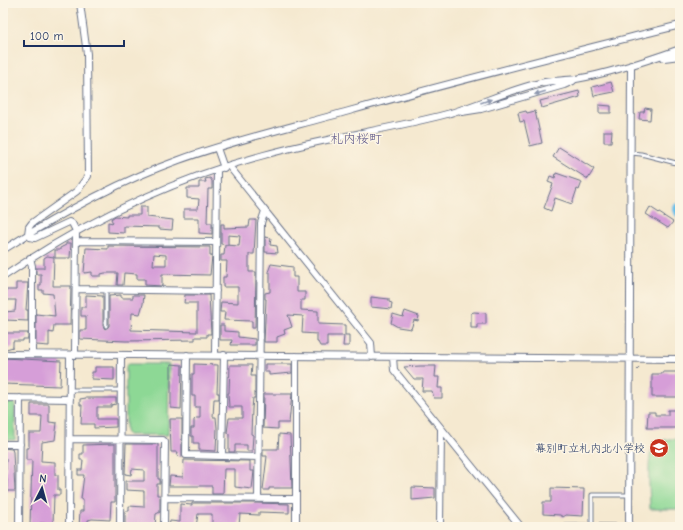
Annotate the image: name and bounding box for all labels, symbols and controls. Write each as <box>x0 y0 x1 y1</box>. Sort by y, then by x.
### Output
scale bar <box>24 22 124 48</box>
text: 100 m <box>30 29 63 43</box>
one-way arrow <box>534 90 546 96</box>
one-way arrow <box>480 97 492 103</box>
district label: 札内桜町 <box>330 131 382 146</box>
school or university icon: 幕別町立札内北小学校 <box>648 437 670 459</box>
place label: 幕別町立札内北小学校 <box>535 442 645 455</box>
north arrow <box>22 468 62 508</box>
text: N <box>39 472 47 485</box>

